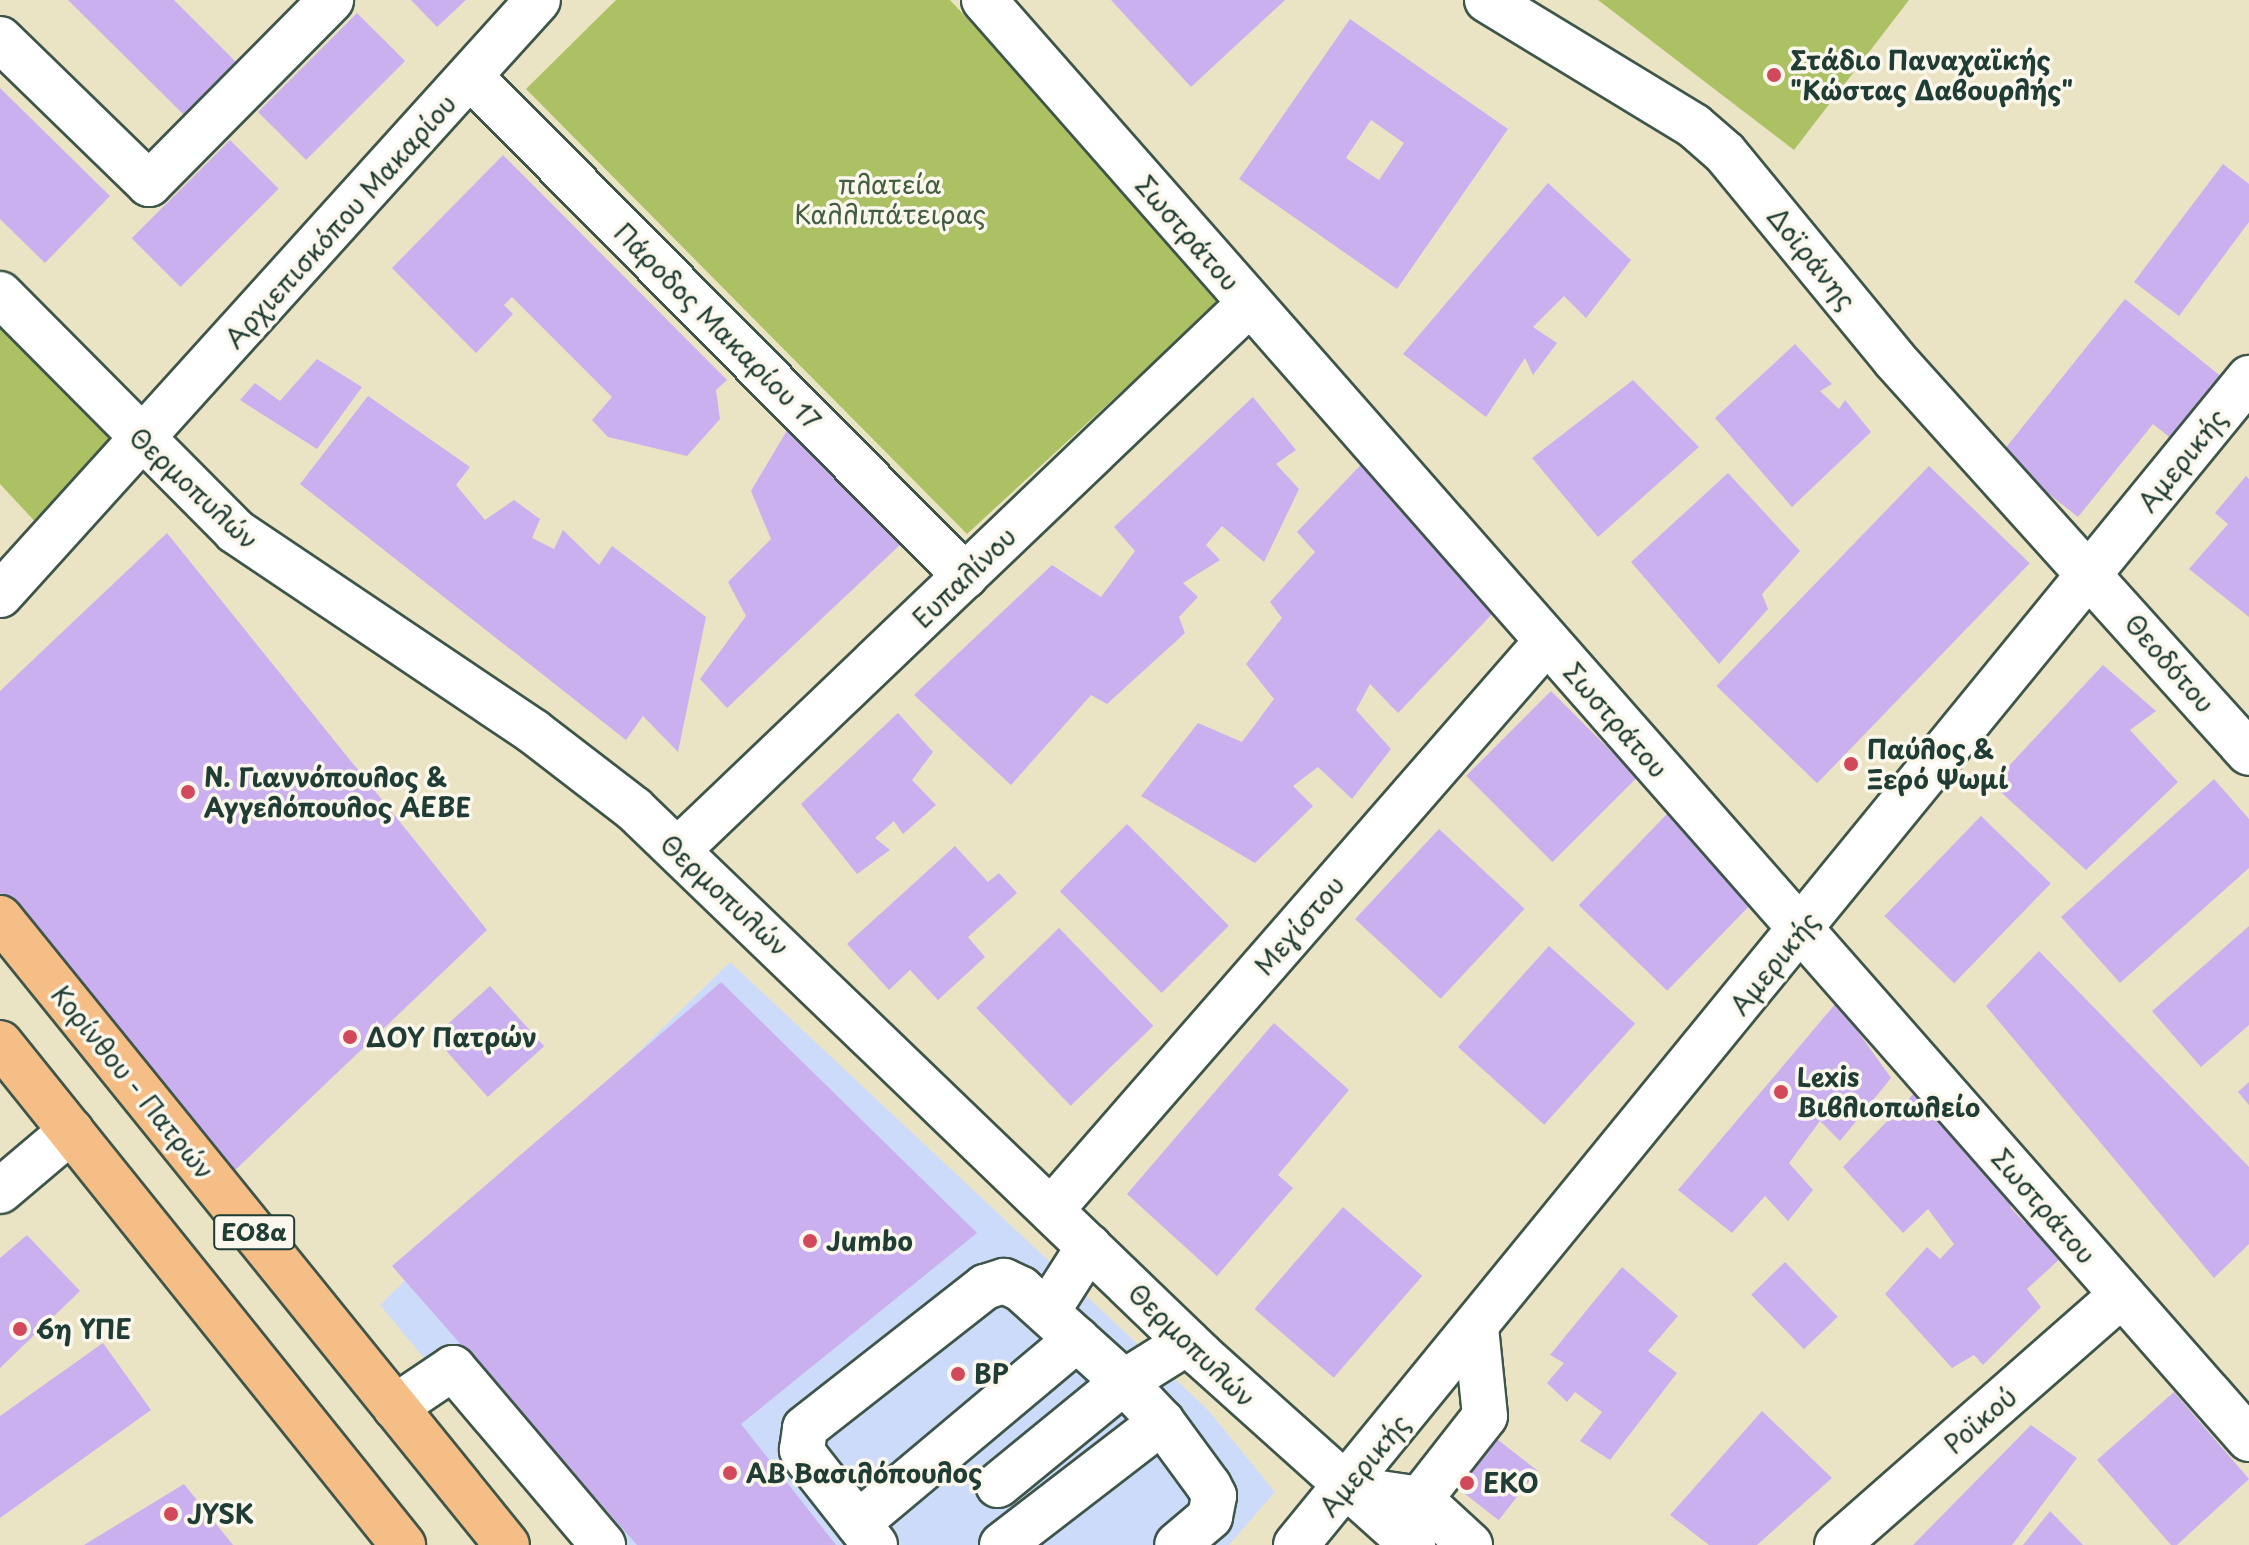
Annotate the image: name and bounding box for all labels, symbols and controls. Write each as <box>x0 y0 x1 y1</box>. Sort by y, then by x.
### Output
place label: Στάδιο Παναχαϊκής "Κώστας Δαβουρλής" <box>1790 44 2073 106</box>
marker: Στάδιο Παναχαϊκής "Κώστας Δαβουρλής" <box>1765 66 1783 84</box>
street label: Αρχιεπισκόπου Μακαρίου <box>218 87 462 355</box>
park label: πλατεία Καλλιπάτειρας <box>794 168 986 230</box>
street label: Σωστράτου <box>1130 169 1246 297</box>
street label: Δοϊράνης <box>1761 201 1863 315</box>
street label: Πάροδος Μακαρίου 17 <box>608 216 828 436</box>
street label: Αμερικής <box>2131 402 2233 518</box>
street label: Θερμοπυλών <box>123 421 265 555</box>
street label: Ευπαλίνου <box>906 520 1022 634</box>
street label: Θεοδότου <box>2119 607 2221 719</box>
street label: Σωστράτου <box>1558 656 1674 784</box>
place label: Παύλος & Ξερό Ψωμί <box>1867 733 2009 794</box>
marker: Παύλος & Ξερό Ψωμί <box>1842 755 1860 773</box>
place label: Ν. Γιαννόπουλος & Αγγελόπουλος ΑΕΒΕ <box>204 761 471 822</box>
marker: Ν. Γιαννόπουλος & Αγγελόπουλος ΑΕΒΕ <box>179 783 197 801</box>
street label: Θερμοπυλών <box>654 828 796 962</box>
street label: Μεγίστου <box>1247 869 1351 981</box>
street label: Αμερικής <box>1723 905 1825 1021</box>
street label: Κορίνθου - Πατρών <box>45 978 221 1186</box>
place label: ΔΟΥ Πατρών <box>366 1021 535 1053</box>
marker: ΔΟΥ Πατρών <box>341 1028 359 1046</box>
place label: Lexis Βιβλιοπωλείο <box>1797 1061 1980 1122</box>
marker: Lexis Βιβλιοπωλείο <box>1772 1083 1790 1101</box>
street label: Σωστράτου <box>1986 1142 2102 1270</box>
road number: ΕΟ8α <box>212 1212 296 1252</box>
place label: Jumbo <box>826 1225 913 1257</box>
marker: Jumbo <box>801 1232 819 1250</box>
street label: Θερμοπυλών <box>1122 1277 1262 1413</box>
place label: 6η ΥΠΕ <box>36 1313 132 1345</box>
marker: 6η ΥΠΕ <box>11 1320 29 1338</box>
place label: BP <box>974 1358 1009 1390</box>
marker: BP <box>949 1365 967 1383</box>
street label: Ροϊκού <box>1938 1380 2022 1460</box>
street label: Αμερικής <box>1312 1408 1416 1522</box>
place label: ΑΒ Βασιλόπουλος <box>746 1457 983 1489</box>
marker: ΑΒ Βασιλόπουλος <box>721 1464 739 1482</box>
place label: EKO <box>1483 1467 1539 1499</box>
marker: EKO <box>1458 1474 1476 1492</box>
place label: JYSK <box>187 1498 254 1530</box>
marker: JYSK <box>162 1505 180 1523</box>

